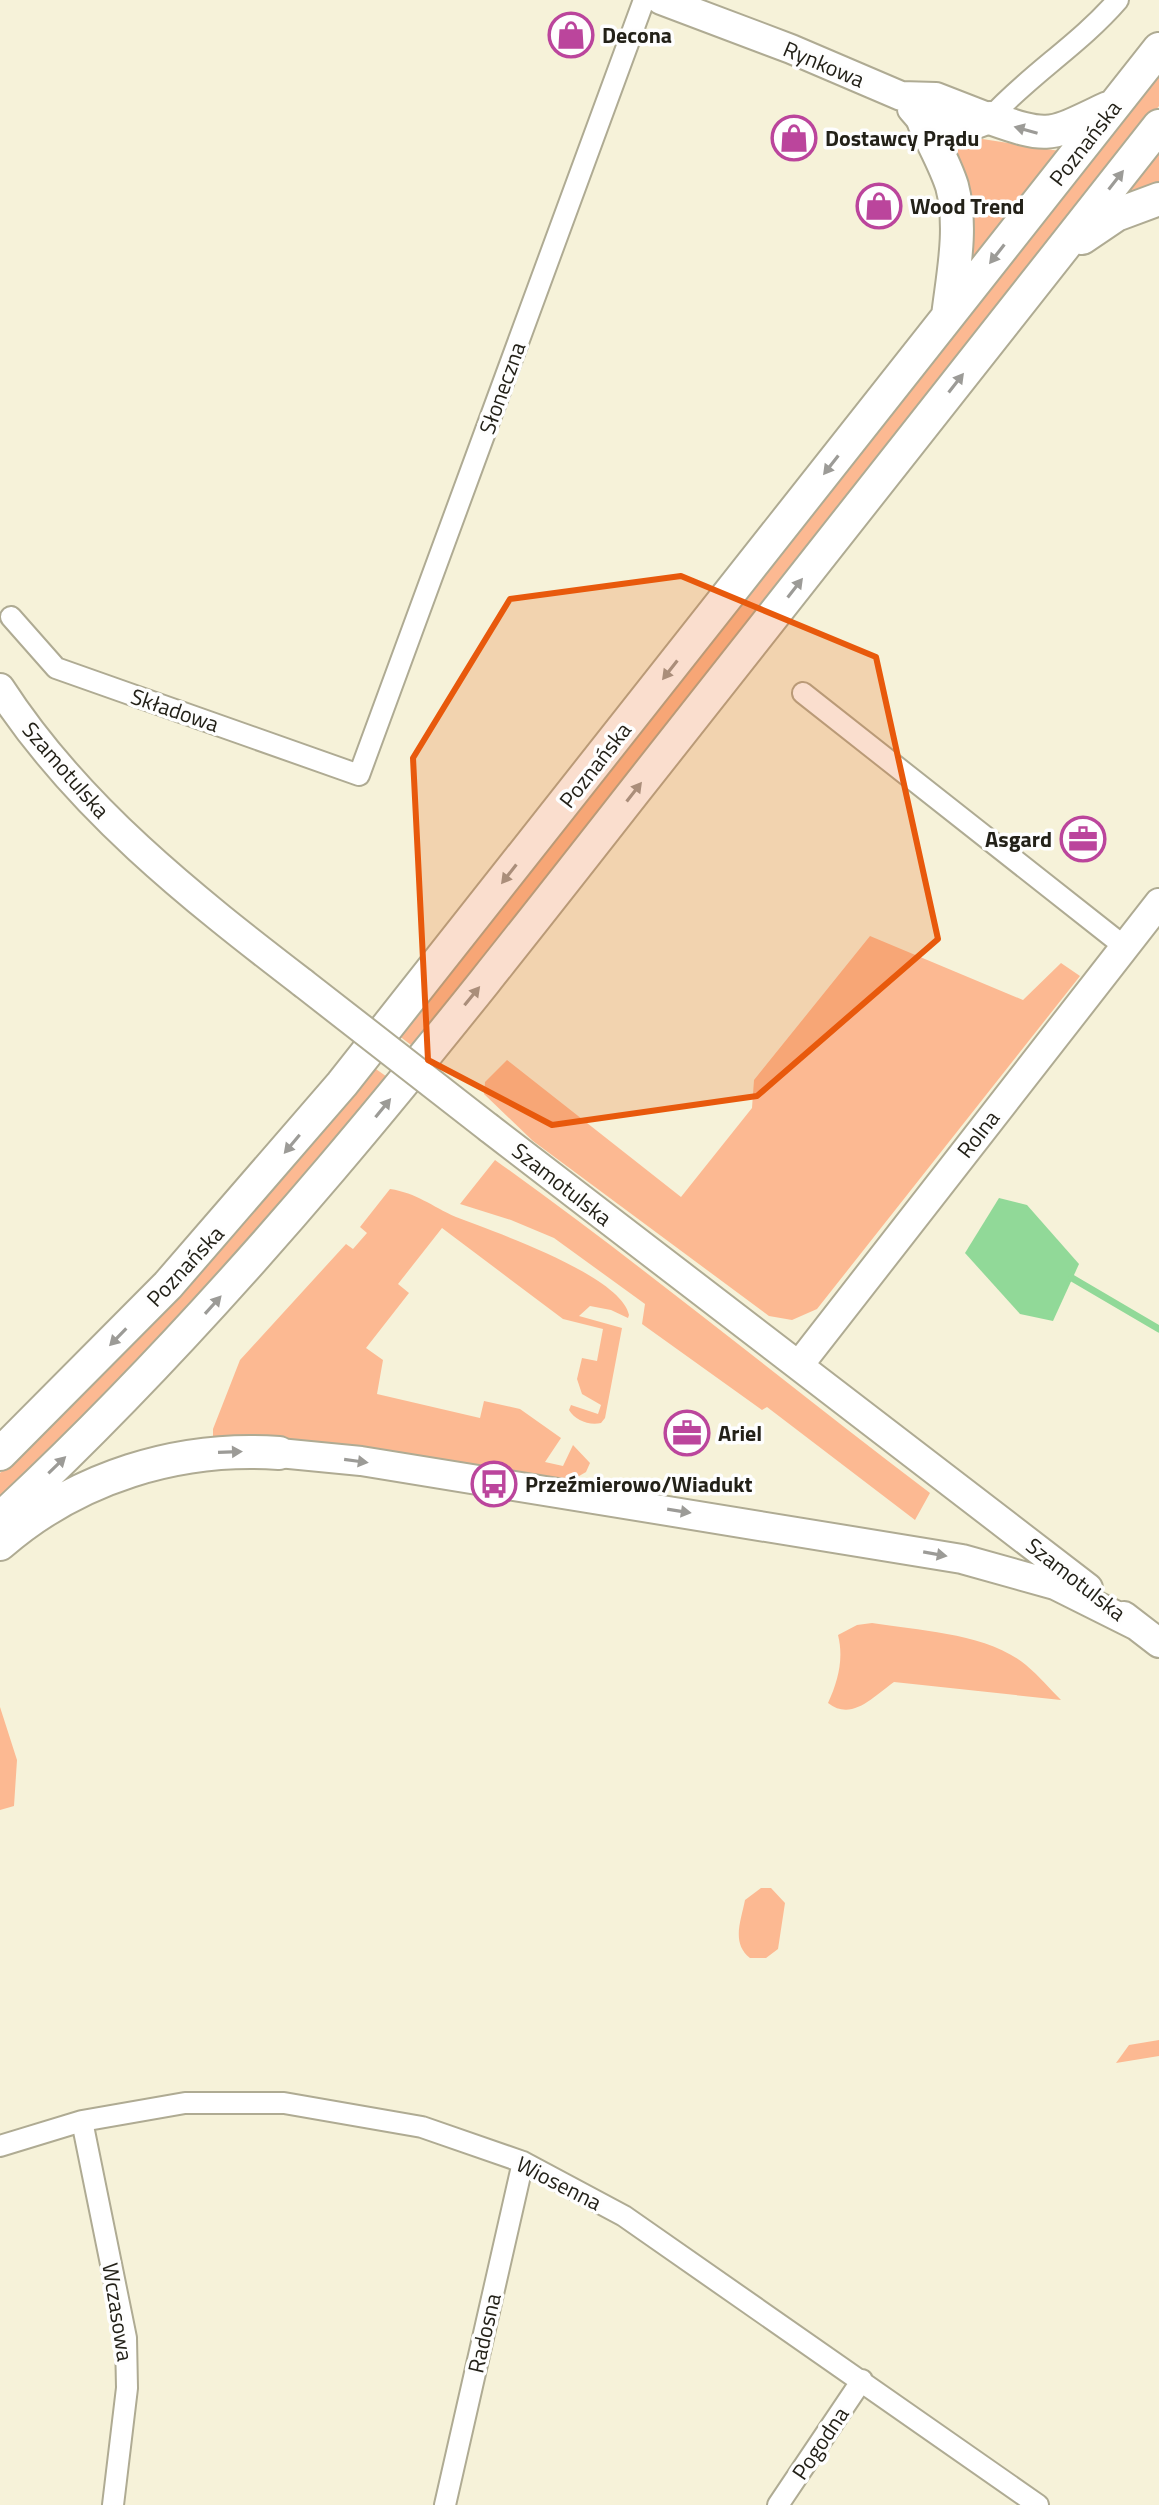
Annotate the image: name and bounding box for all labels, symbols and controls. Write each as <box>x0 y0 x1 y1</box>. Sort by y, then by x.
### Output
shop icon: Decona <box>547 11 595 59</box>
place label: Decona <box>602 18 672 52</box>
street label: Rynkowa <box>778 32 870 96</box>
street label: Poznańska <box>1041 93 1129 193</box>
shop icon: Dostawcy Prądu <box>770 114 818 162</box>
place label: Dostawcy Prądu <box>825 121 980 155</box>
one-way arrow <box>1014 123 1038 136</box>
one-way arrow <box>1108 170 1124 190</box>
shop icon: Wood Trend <box>855 182 903 230</box>
place label: Wood Trend <box>910 189 1024 223</box>
one-way arrow <box>989 244 1006 264</box>
street label: Słoneczna <box>470 337 534 439</box>
one-way arrow <box>947 373 963 394</box>
one-way arrow <box>823 455 839 475</box>
one-way arrow <box>787 578 803 598</box>
one-way arrow <box>662 660 678 680</box>
street label: Składowa <box>126 679 224 741</box>
street label: Szamotulska <box>14 714 118 826</box>
street label: Poznańska <box>551 715 639 815</box>
one-way arrow <box>625 782 642 802</box>
office icon: Asgard <box>1059 815 1107 863</box>
place label: Asgard <box>985 822 1052 856</box>
one-way arrow <box>501 864 517 884</box>
one-way arrow <box>464 986 480 1006</box>
one-way arrow <box>374 1098 390 1118</box>
street label: Rolna <box>948 1103 1008 1165</box>
one-way arrow <box>284 1134 301 1154</box>
street label: Szamotulska <box>505 1134 619 1234</box>
street label: Poznańska <box>138 1218 232 1314</box>
one-way arrow <box>204 1295 222 1314</box>
one-way arrow <box>110 1327 128 1346</box>
office icon: Ariel <box>663 1409 711 1457</box>
place label: Ariel <box>718 1416 762 1450</box>
one-way arrow <box>218 1445 243 1458</box>
one-way arrow <box>344 1455 369 1468</box>
one-way arrow <box>47 1457 66 1475</box>
bus stop icon: Przeźmierowo/Wiadukt <box>470 1460 518 1508</box>
place label: Przeźmierowo/Wiadukt <box>525 1467 752 1501</box>
one-way arrow <box>667 1505 692 1518</box>
street label: Szamotulska <box>1019 1529 1133 1629</box>
one-way arrow <box>923 1548 948 1561</box>
street label: Wiosenna <box>510 2147 608 2219</box>
street label: Wczasowa <box>93 2260 143 2364</box>
street label: Radosna <box>458 2290 510 2376</box>
street label: Pogodna <box>783 2400 857 2486</box>

